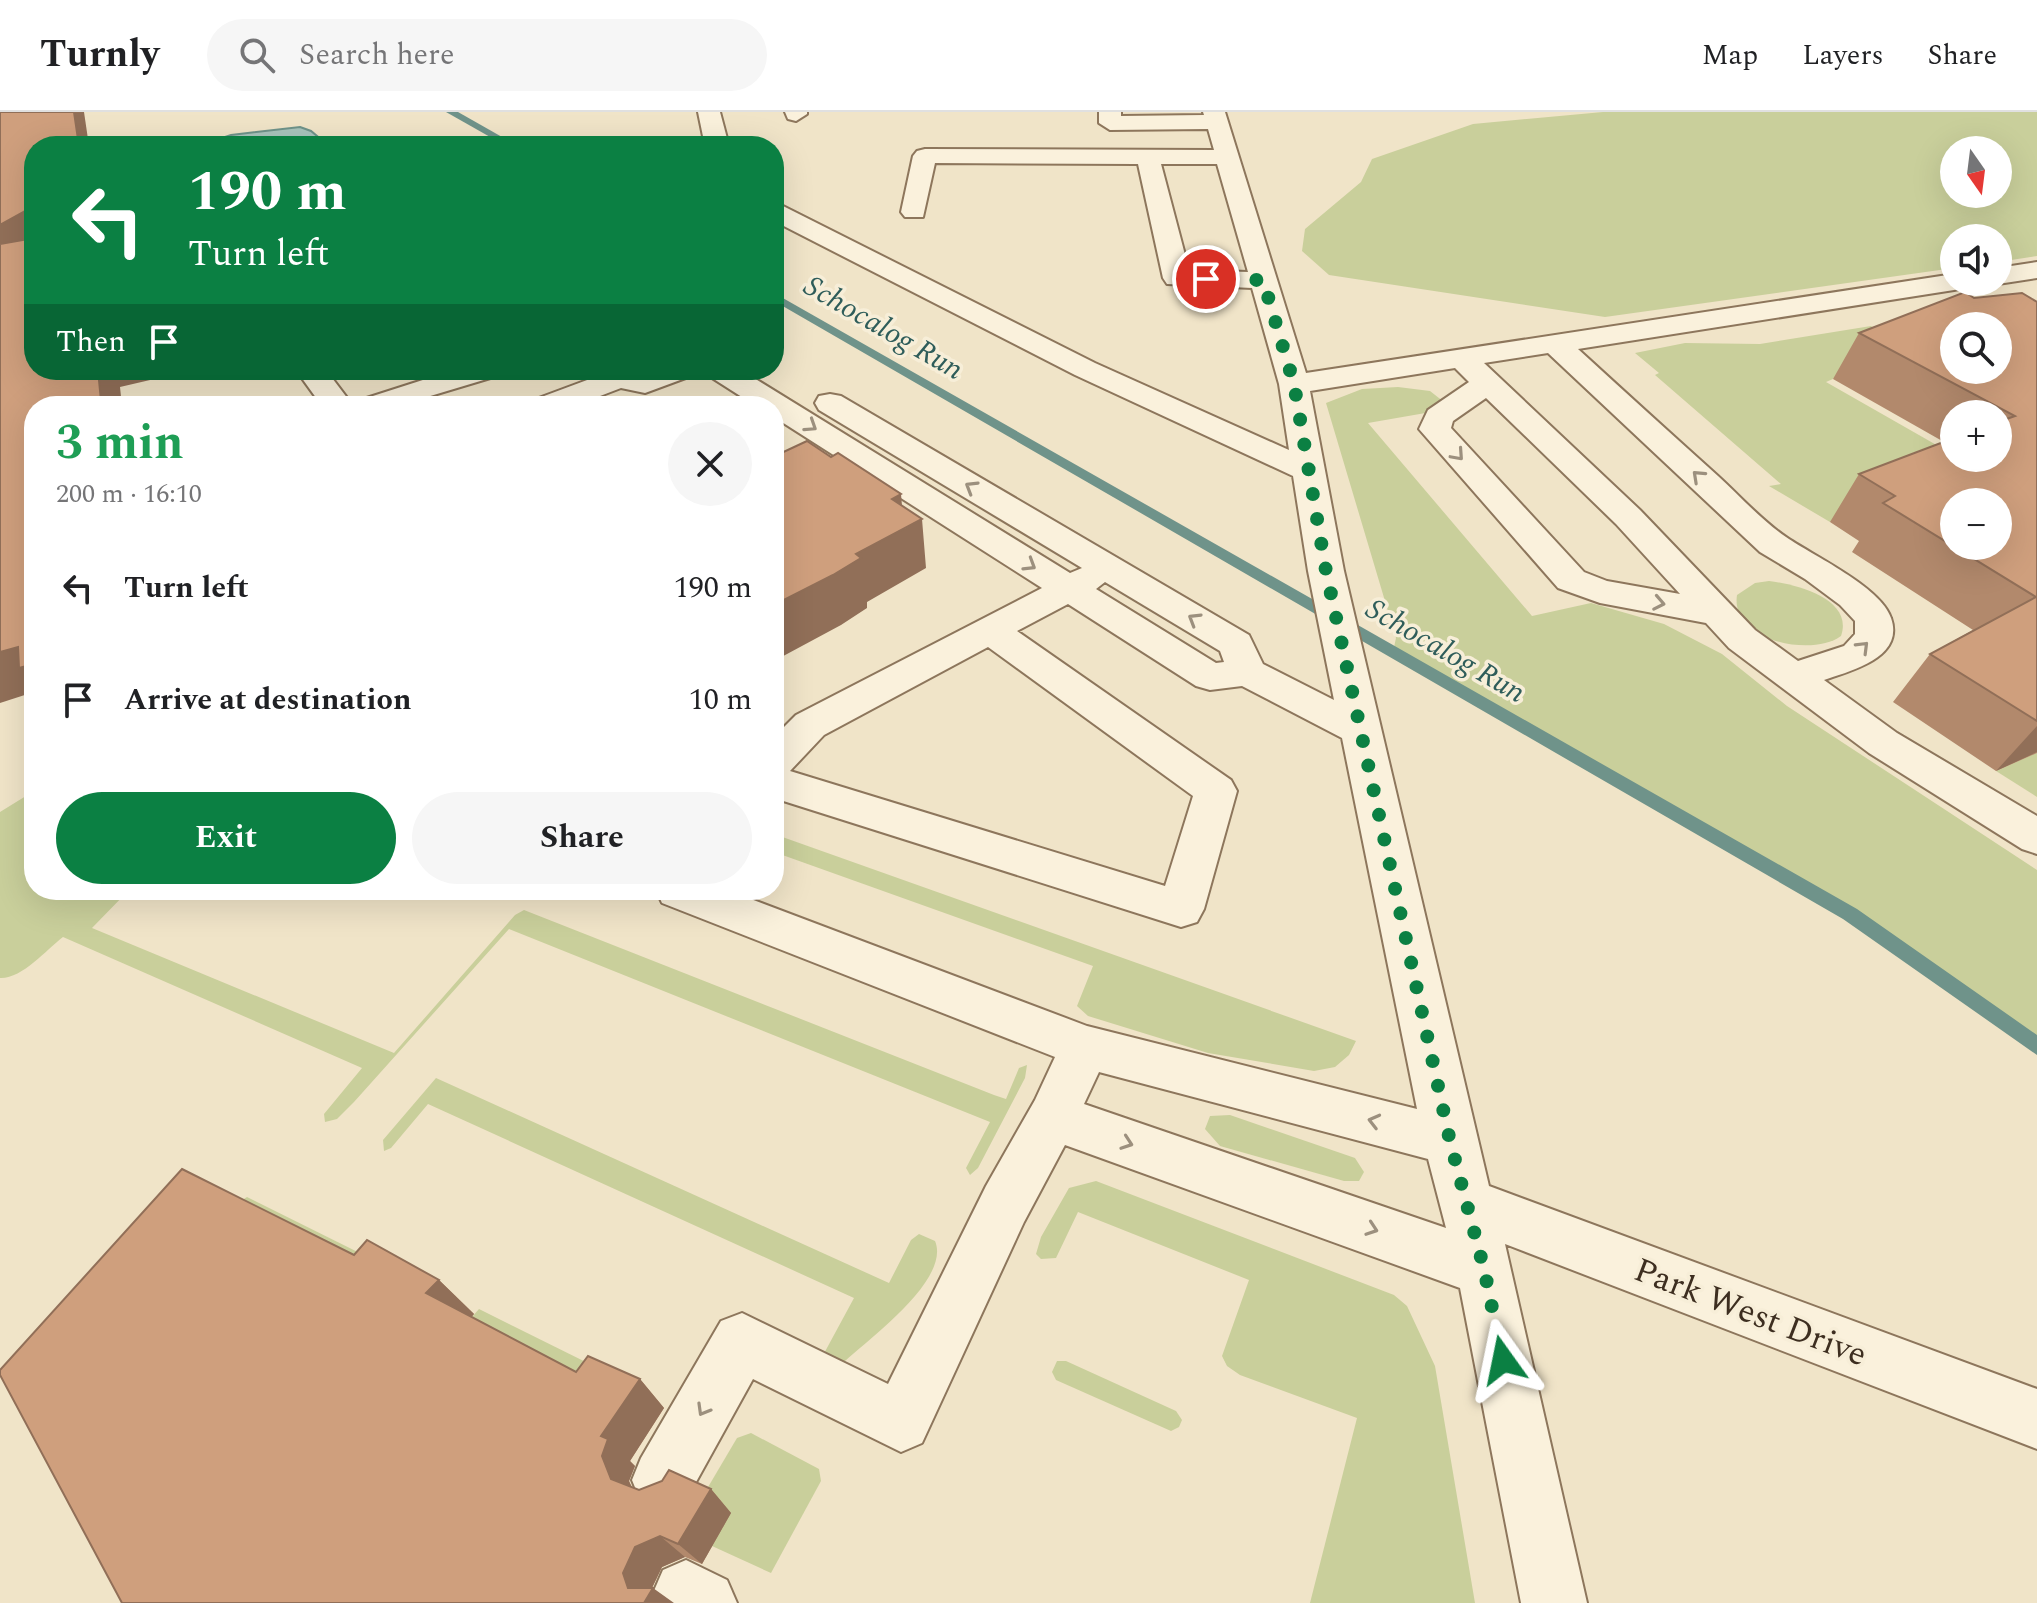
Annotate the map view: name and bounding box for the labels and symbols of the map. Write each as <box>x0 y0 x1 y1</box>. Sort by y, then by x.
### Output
north arrow <box>1940 136 2012 208</box>
pin <box>1172 245 1240 313</box>
water label: Schocalog Run <box>795 263 972 392</box>
one-way arrow <box>802 416 816 431</box>
one-way arrow <box>1448 445 1462 460</box>
one-way arrow <box>1692 472 1707 486</box>
one-way arrow <box>965 481 980 497</box>
one-way arrow <box>1021 555 1036 570</box>
water label: Schocalog Run <box>1357 586 1534 715</box>
one-way arrow <box>1652 594 1666 611</box>
one-way arrow <box>1188 613 1203 629</box>
one-way arrow <box>1854 642 1869 656</box>
one-way arrow <box>1368 1114 1382 1131</box>
one-way arrow <box>1119 1133 1133 1150</box>
one-way arrow <box>1364 1219 1378 1236</box>
street label: Park West Drive <box>1626 1245 1874 1381</box>
position arrow <box>1461 1318 1545 1402</box>
one-way arrow <box>697 1401 713 1415</box>

